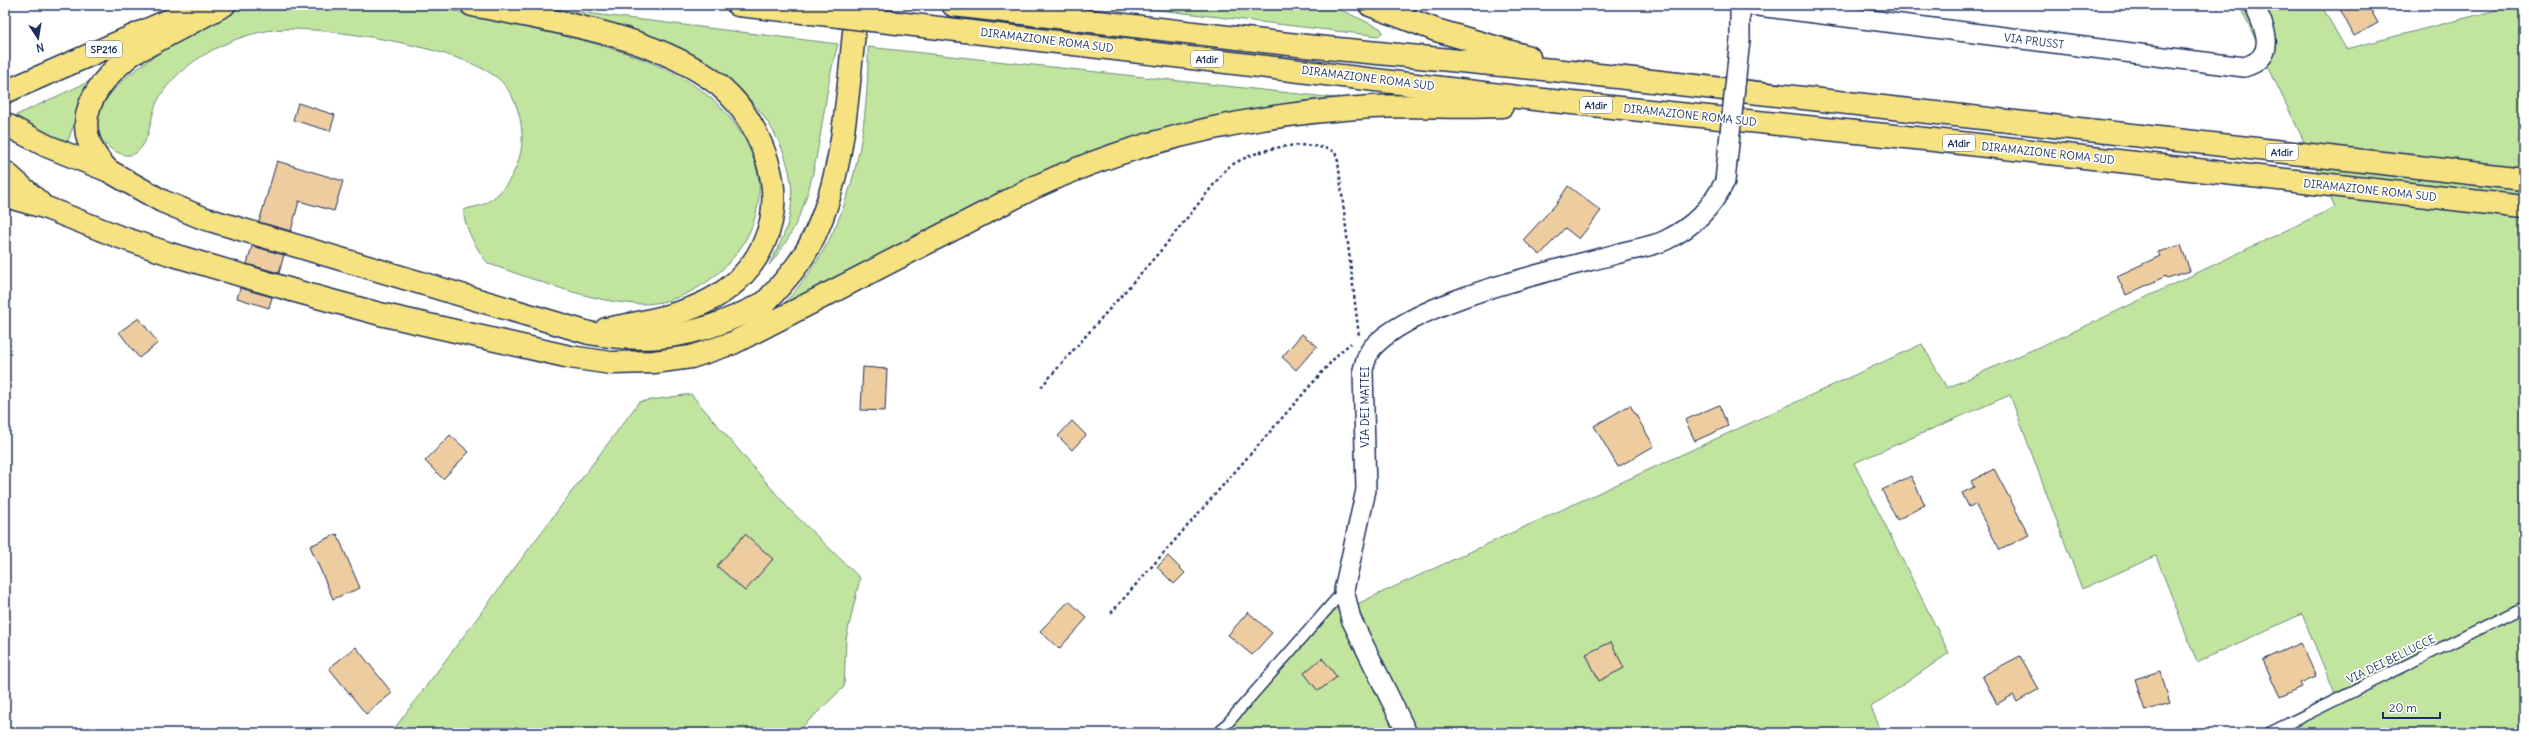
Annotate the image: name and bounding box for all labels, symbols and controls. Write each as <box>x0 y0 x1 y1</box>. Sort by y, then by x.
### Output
north arrow <box>18 18 58 58</box>
street label: DIRAMAZIONE ROMA SUD <box>980 25 1115 55</box>
street label: VIA PRUSST <box>2003 30 2065 52</box>
text: N <box>35 40 45 55</box>
road number: SP216 <box>86 41 122 57</box>
road number: A1dir <box>1191 51 1223 67</box>
street label: DIRAMAZIONE ROMA SUD <box>1301 63 1436 93</box>
road number: A1dir <box>1580 97 1612 113</box>
street label: DIRAMAZIONE ROMA SUD <box>1623 101 1758 129</box>
road number: A1dir <box>1943 135 1975 151</box>
street label: DIRAMAZIONE ROMA SUD <box>1981 139 2116 167</box>
road number: A1dir <box>2266 144 2298 160</box>
street label: DIRAMAZIONE ROMA SUD <box>2303 176 2438 204</box>
street label: VIA DEI MATTEI <box>1358 366 1372 448</box>
street label: VIA DEI BELLUCCE <box>2345 632 2437 686</box>
scale bar <box>2383 694 2440 720</box>
text: 20 m <box>2389 700 2417 715</box>

